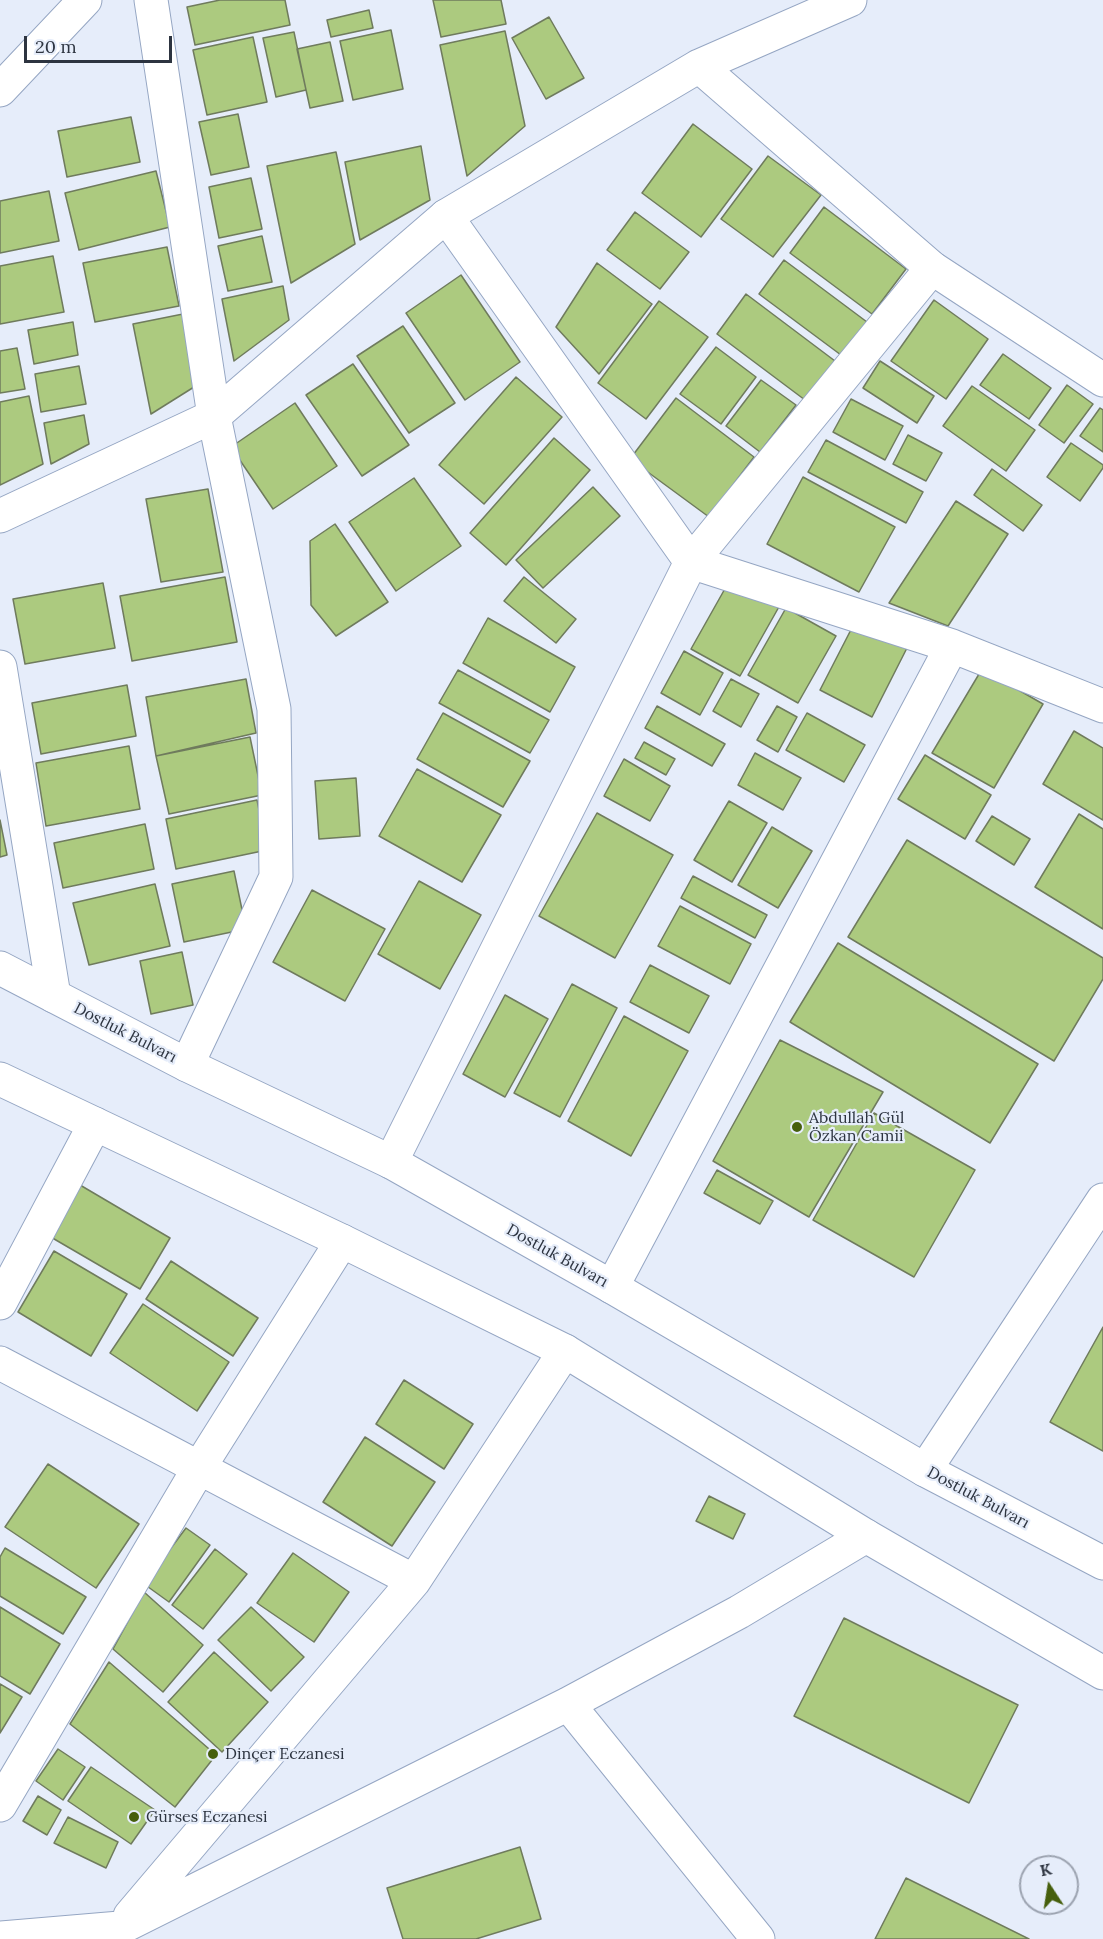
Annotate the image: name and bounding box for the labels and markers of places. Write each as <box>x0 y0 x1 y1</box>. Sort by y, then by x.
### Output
place label: Abdullah Gül Özkan Camii <box>809 1108 904 1146</box>
marker: Abdullah Gül Özkan Camii <box>790 1120 804 1134</box>
place label: Dinçer Eczanesi <box>225 1744 344 1764</box>
marker: Dinçer Eczanesi <box>206 1747 220 1761</box>
place label: Gürses Eczanesi <box>146 1807 267 1827</box>
marker: Gürses Eczanesi <box>127 1810 141 1824</box>

